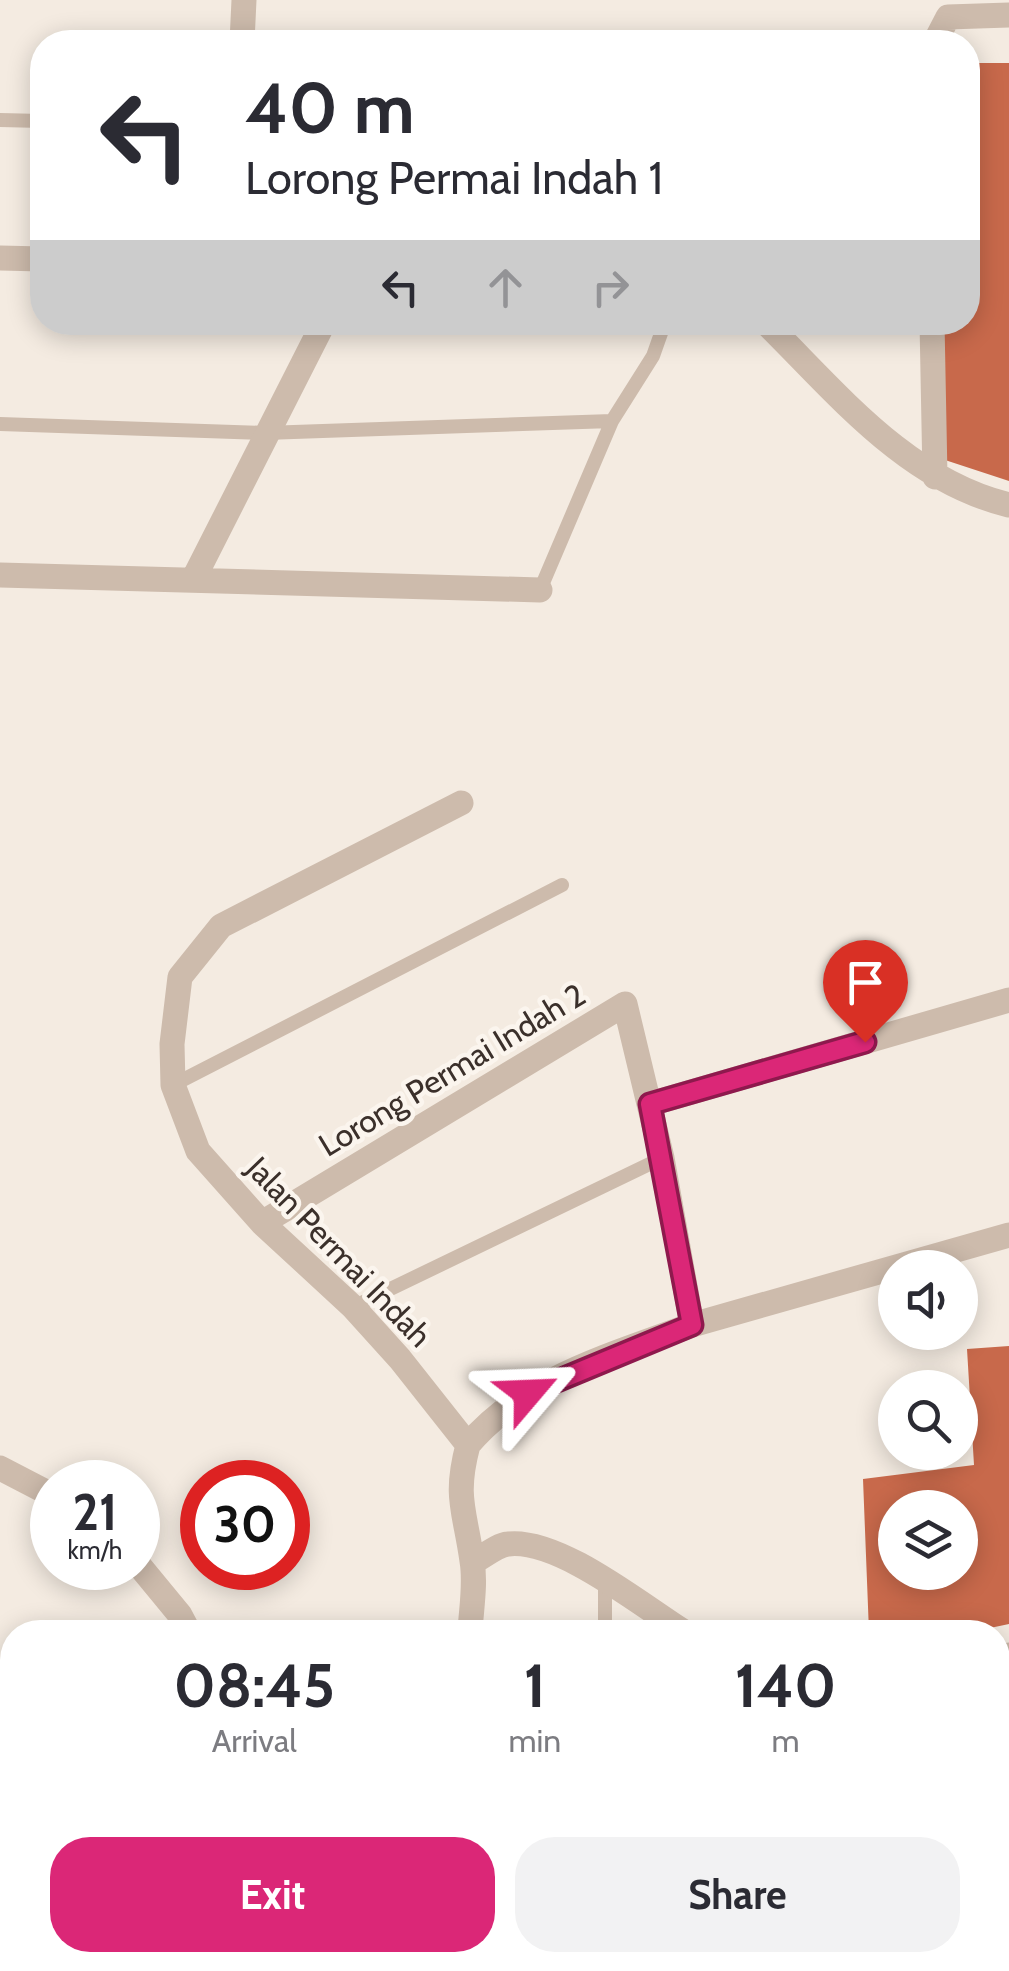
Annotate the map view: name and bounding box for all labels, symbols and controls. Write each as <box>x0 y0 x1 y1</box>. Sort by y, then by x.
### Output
text: 40 m <box>245 65 414 151</box>
icon: left <box>80 70 210 200</box>
text: Lorong Permai Indah 1 <box>245 151 663 205</box>
icon: left <box>373 260 428 315</box>
icon: ahead <box>478 260 533 315</box>
icon: right <box>583 260 638 315</box>
pin <box>823 940 908 1043</box>
icon: arrive <box>838 955 893 1010</box>
street label: Lorong Permai Indah 2 <box>312 975 592 1164</box>
street label: Jalan Permai Indah <box>238 1148 440 1355</box>
map controls <box>878 1250 978 1590</box>
button: sound <box>878 1250 978 1350</box>
position arrow <box>476 1341 580 1445</box>
button: search <box>878 1370 978 1470</box>
speed limit sign: 30 <box>180 1460 310 1590</box>
text: 21 <box>73 1482 117 1543</box>
button: layers <box>878 1490 978 1590</box>
text: km/h <box>68 1535 122 1565</box>
text: 08:45 <box>174 1649 335 1722</box>
text: 1 <box>524 1649 546 1722</box>
text: 140 <box>735 1649 836 1722</box>
text: Arrival <box>212 1721 297 1760</box>
text: min <box>508 1721 561 1760</box>
text: m <box>772 1721 800 1760</box>
button: Exit <box>50 1837 495 1952</box>
button: Share <box>515 1837 960 1952</box>

